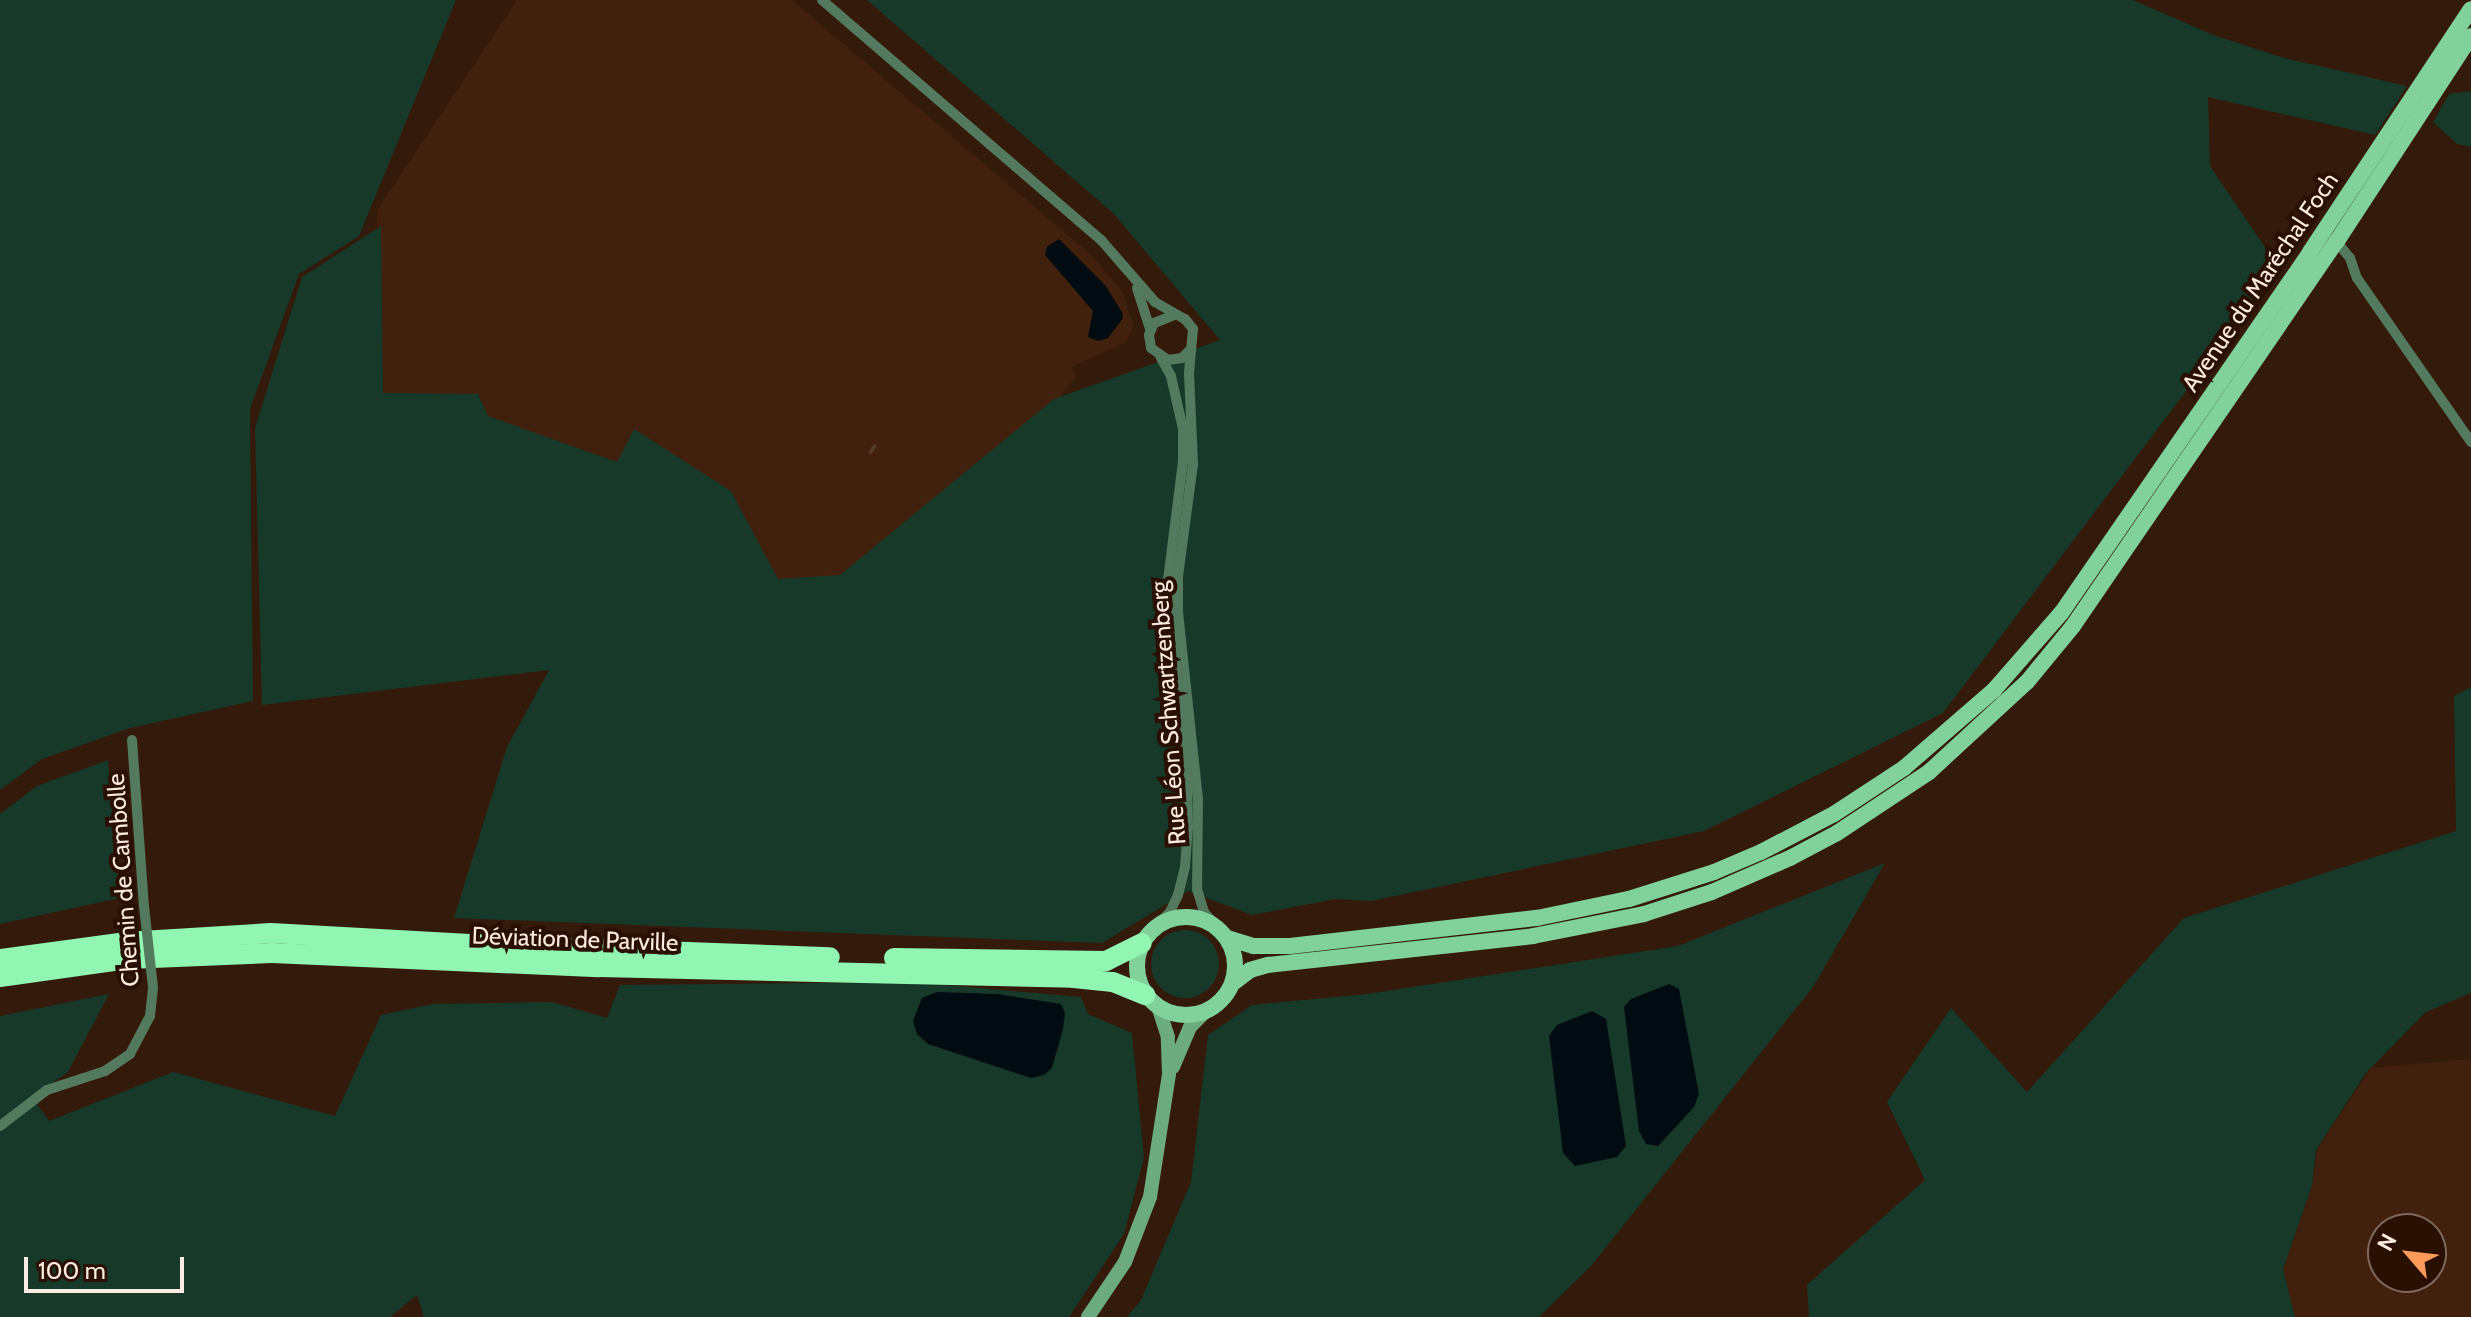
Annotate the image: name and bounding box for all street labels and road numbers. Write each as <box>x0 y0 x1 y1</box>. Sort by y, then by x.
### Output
street label: Avenue du Maréchal Foch <box>2176 167 2344 397</box>
street label: Rue Léon Schwartzenberg <box>1144 580 1192 846</box>
street label: Chemin de Cambolle <box>101 773 145 987</box>
street label: Déviation de Parville <box>471 921 679 957</box>

